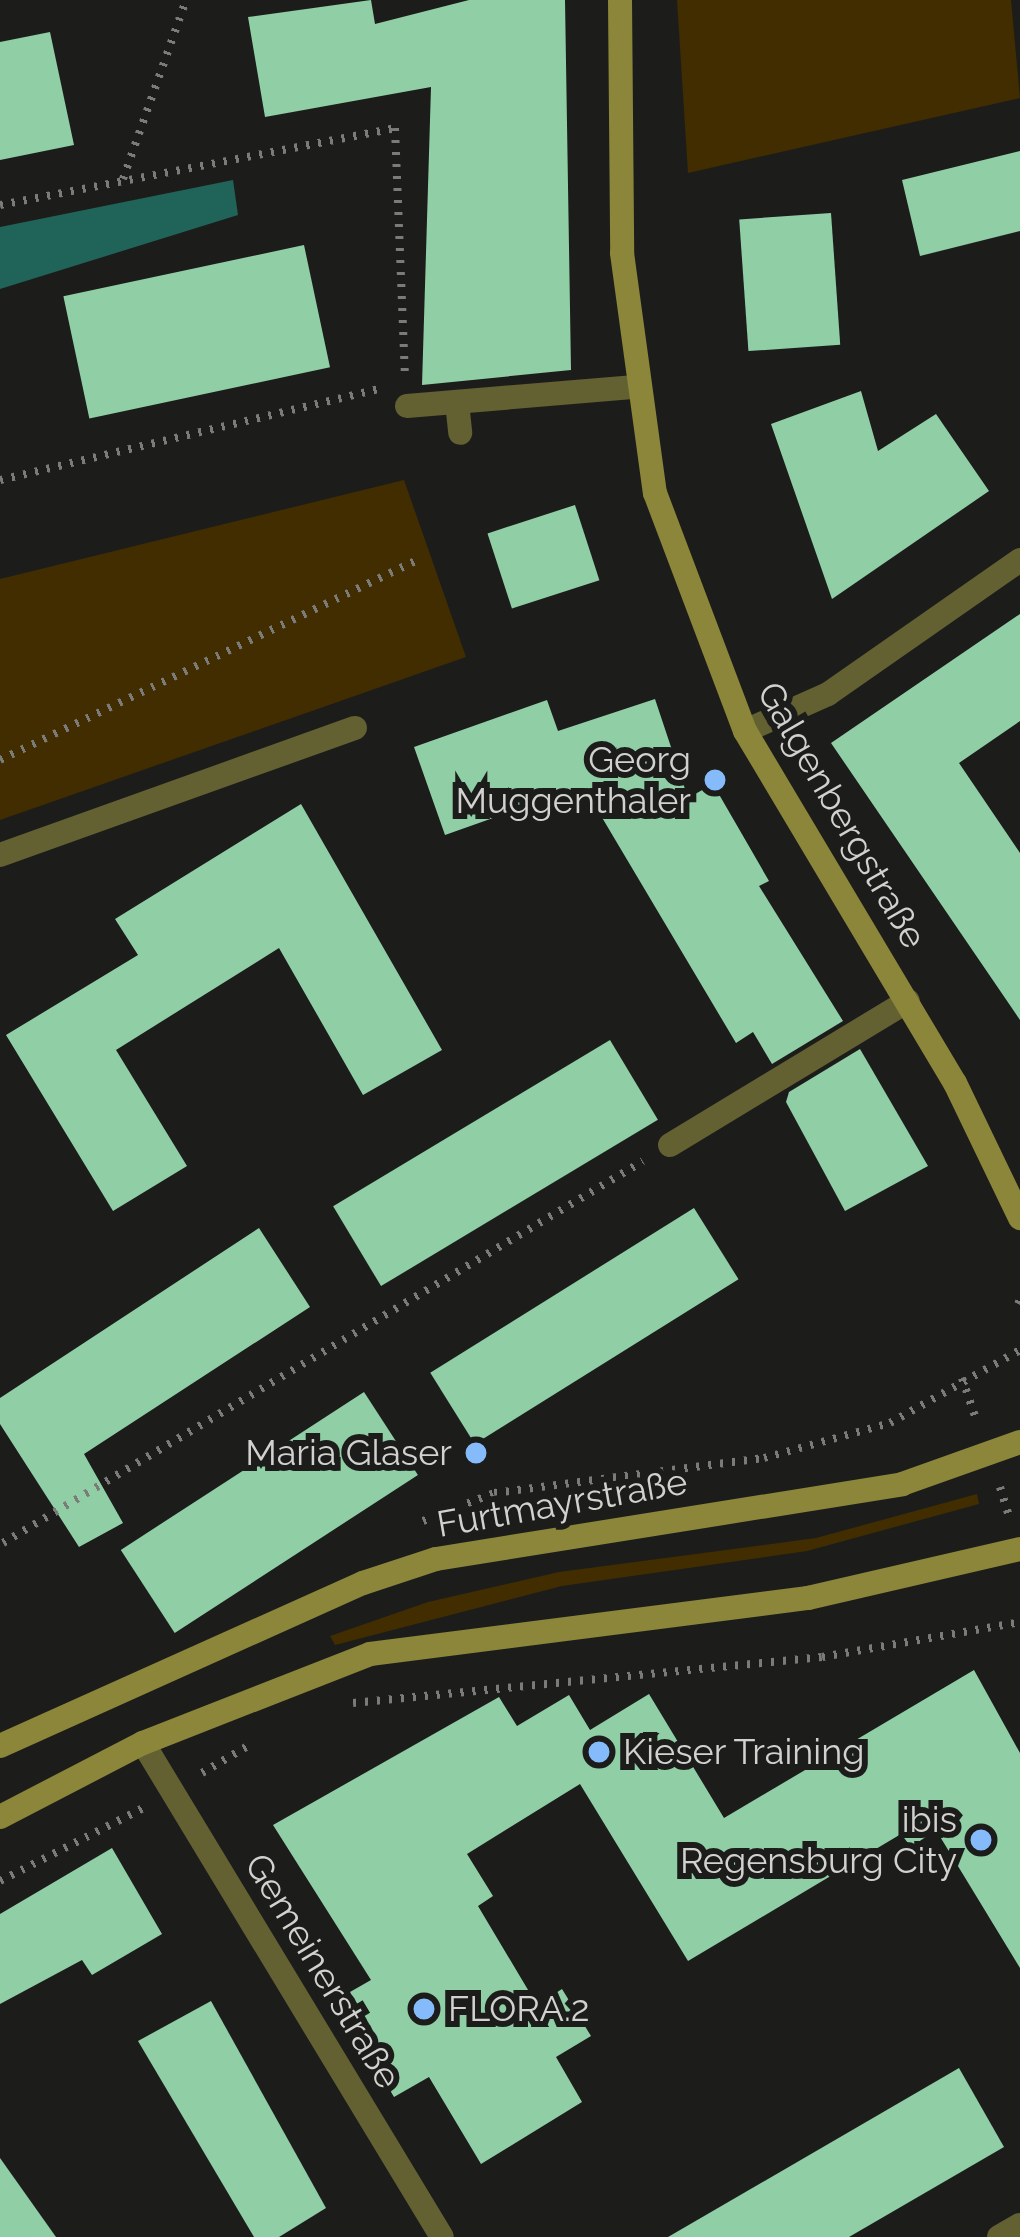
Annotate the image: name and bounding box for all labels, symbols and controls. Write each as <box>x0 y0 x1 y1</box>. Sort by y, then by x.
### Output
street label: Galgenbergstraße <box>748 674 936 956</box>
place label: Georg Muggenthaler <box>455 737 691 822</box>
marker: Georg Muggenthaler <box>702 767 728 793</box>
place label: Maria Glaser <box>245 1431 452 1475</box>
marker: Maria Glaser <box>463 1440 489 1466</box>
street label: Furtmayrstraße <box>434 1460 690 1546</box>
place label: Kieser Training <box>623 1730 866 1774</box>
marker: Kieser Training <box>586 1739 612 1765</box>
place label: ibis Regensburg City <box>680 1797 957 1882</box>
marker: ibis Regensburg City <box>968 1827 994 1853</box>
street label: Gemeinerstraße <box>236 1846 410 2096</box>
place label: FLORA.2 <box>448 1987 589 2031</box>
marker: FLORA.2 <box>411 1996 437 2022</box>

